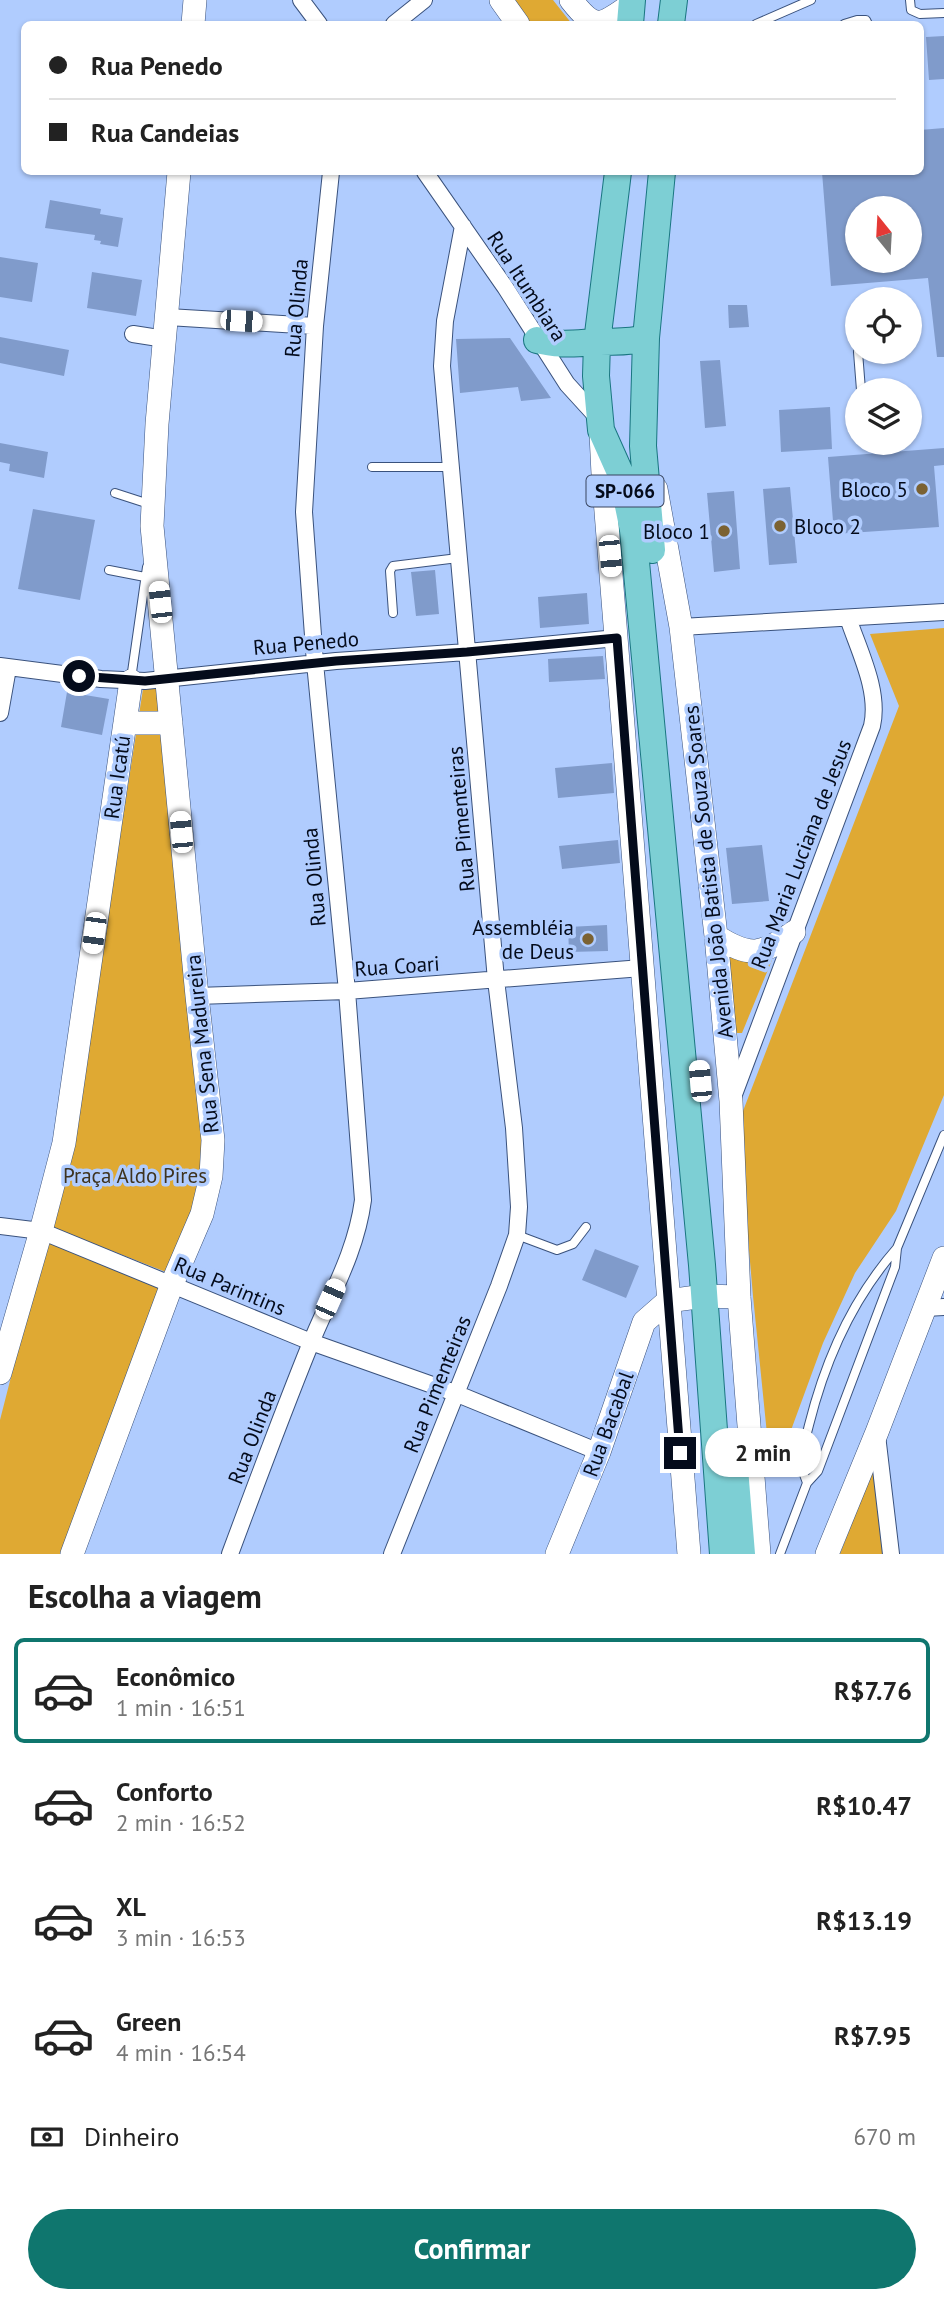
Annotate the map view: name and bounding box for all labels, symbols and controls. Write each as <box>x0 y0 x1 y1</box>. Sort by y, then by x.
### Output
text: Rua Penedo <box>91 49 223 82</box>
text: Rua Candeias <box>91 116 239 149</box>
north arrow <box>845 196 922 273</box>
map controls <box>845 196 922 455</box>
street label: Rua Itumbiara <box>481 226 573 346</box>
street label: Rua Olinda <box>278 258 314 358</box>
button: locate <box>845 287 922 364</box>
car <box>220 309 263 333</box>
button: layers <box>845 378 922 455</box>
road number: SP-066 <box>586 476 664 506</box>
place label: Bloco 5 <box>841 476 908 503</box>
marker: Bloco 5 <box>914 481 930 497</box>
place label: Bloco 2 <box>794 513 861 540</box>
place label: Bloco 1 <box>643 518 710 545</box>
marker: Bloco 2 <box>772 518 788 534</box>
marker: Bloco 1 <box>716 523 732 539</box>
car <box>598 534 623 578</box>
car <box>148 580 173 624</box>
street label: Rua Penedo <box>252 625 360 661</box>
route start <box>63 660 95 692</box>
street label: Avenida João Batista de Souza Soares <box>677 704 739 1040</box>
street label: Rua Icatú <box>98 733 136 821</box>
street label: Rua Maria Luciana de Jesus <box>745 735 857 973</box>
street label: Rua Pimenteiras <box>441 745 481 893</box>
car <box>169 810 194 854</box>
street label: Rua Olinda <box>296 827 332 927</box>
car <box>81 911 108 955</box>
place label: Assembléia de Deus <box>472 914 574 965</box>
marker: Assembléia de Deus <box>580 931 596 947</box>
street label: Rua Coari <box>353 950 441 982</box>
street label: Rua Sena Madureira <box>179 953 225 1135</box>
car <box>688 1059 713 1103</box>
park label: Praça Aldo Pires <box>63 1162 207 1189</box>
street label: Rua Parintins <box>170 1250 290 1322</box>
car <box>312 1276 349 1322</box>
street label: Rua Pimenteiras <box>397 1311 477 1457</box>
street label: Rua Bacabal <box>576 1368 640 1480</box>
street label: Rua Olinda <box>222 1386 282 1488</box>
callout: 2 min <box>704 1428 820 1478</box>
route end <box>664 1437 696 1469</box>
text: 2 min <box>735 1438 791 1467</box>
text: Escolha a viagem <box>28 1575 262 1617</box>
icon: car <box>32 1659 95 1722</box>
text: Econômico <box>116 1660 235 1693</box>
text: R$7.76 <box>834 1674 912 1707</box>
text: 1 min · 16:51 <box>116 1693 246 1722</box>
icon: car <box>32 1774 95 1837</box>
text: Conforto <box>116 1775 213 1808</box>
text: R$10.47 <box>816 1789 912 1822</box>
text: 2 min · 16:52 <box>116 1808 246 1837</box>
icon: car <box>32 1889 95 1952</box>
text: XL <box>116 1890 146 1923</box>
text: R$13.19 <box>816 1904 912 1937</box>
text: 3 min · 16:53 <box>116 1923 246 1952</box>
icon: car <box>32 2004 95 2067</box>
text: Green <box>116 2005 181 2038</box>
text: R$7.95 <box>834 2019 912 2052</box>
text: 4 min · 16:54 <box>116 2038 246 2067</box>
icon: cash <box>28 2118 66 2156</box>
text: Dinheiro <box>84 2120 179 2153</box>
text: 670 m <box>854 2122 916 2151</box>
button: Confirmar <box>28 2209 916 2289</box>

